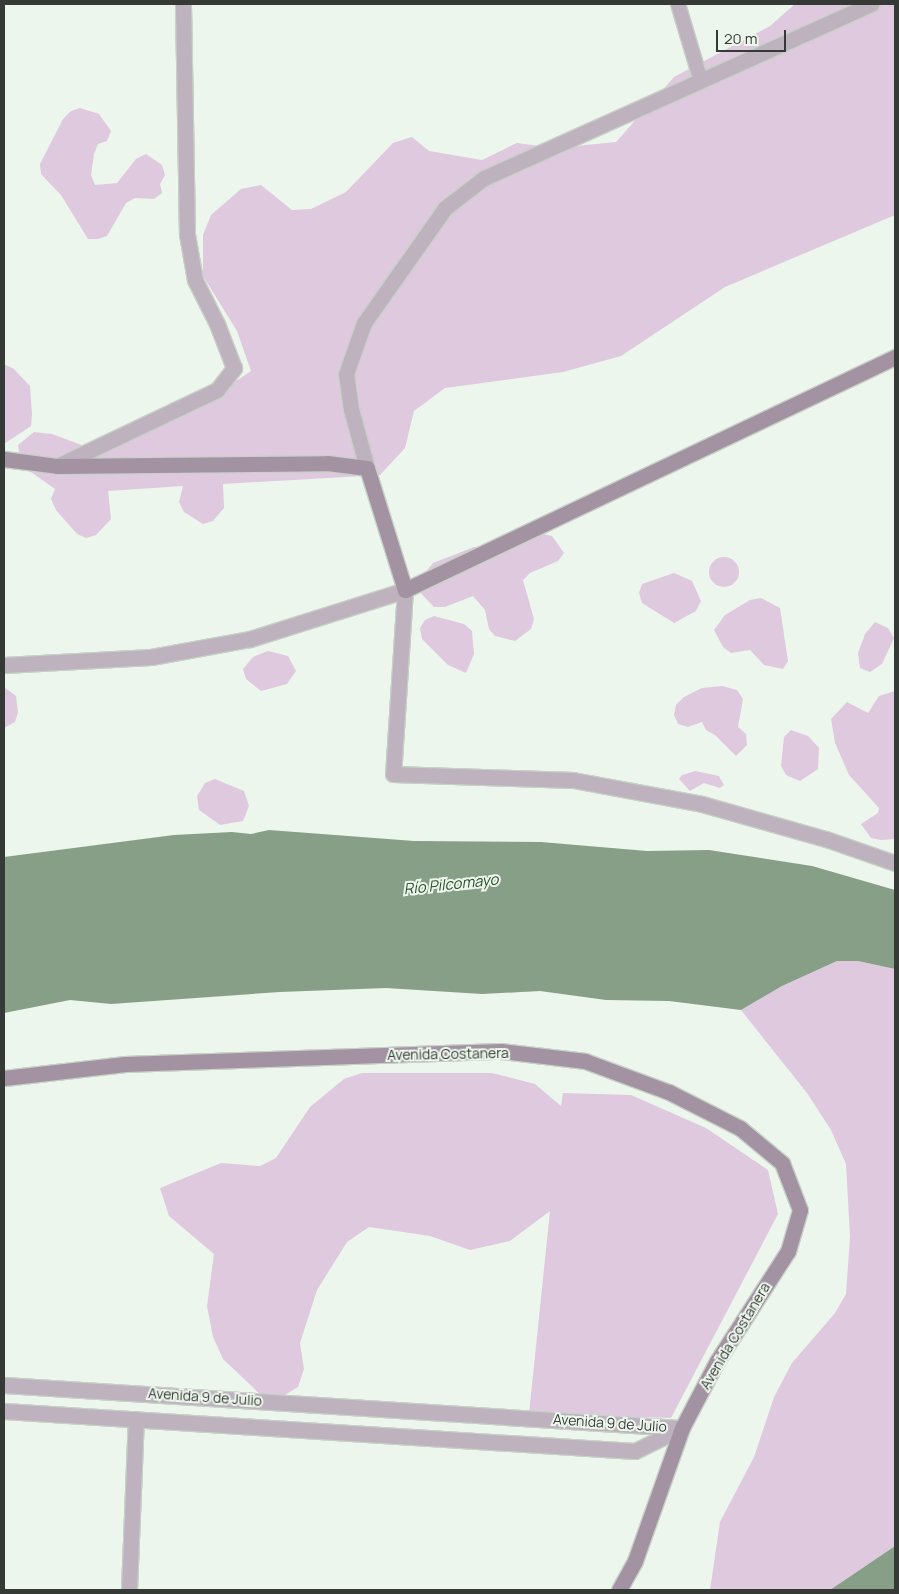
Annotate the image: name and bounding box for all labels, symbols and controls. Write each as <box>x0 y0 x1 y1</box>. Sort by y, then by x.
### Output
scale bar <box>719 20 789 52</box>
text: 20 m <box>724 28 757 49</box>
water label: Río Pilcomayo <box>403 870 499 898</box>
street label: Avenida Costanera <box>387 1045 509 1063</box>
street label: Avenida Costanera <box>697 1280 773 1392</box>
street label: Avenida 9 de Julio <box>148 1385 262 1409</box>
street label: Avenida 9 de Julio <box>553 1411 667 1435</box>

